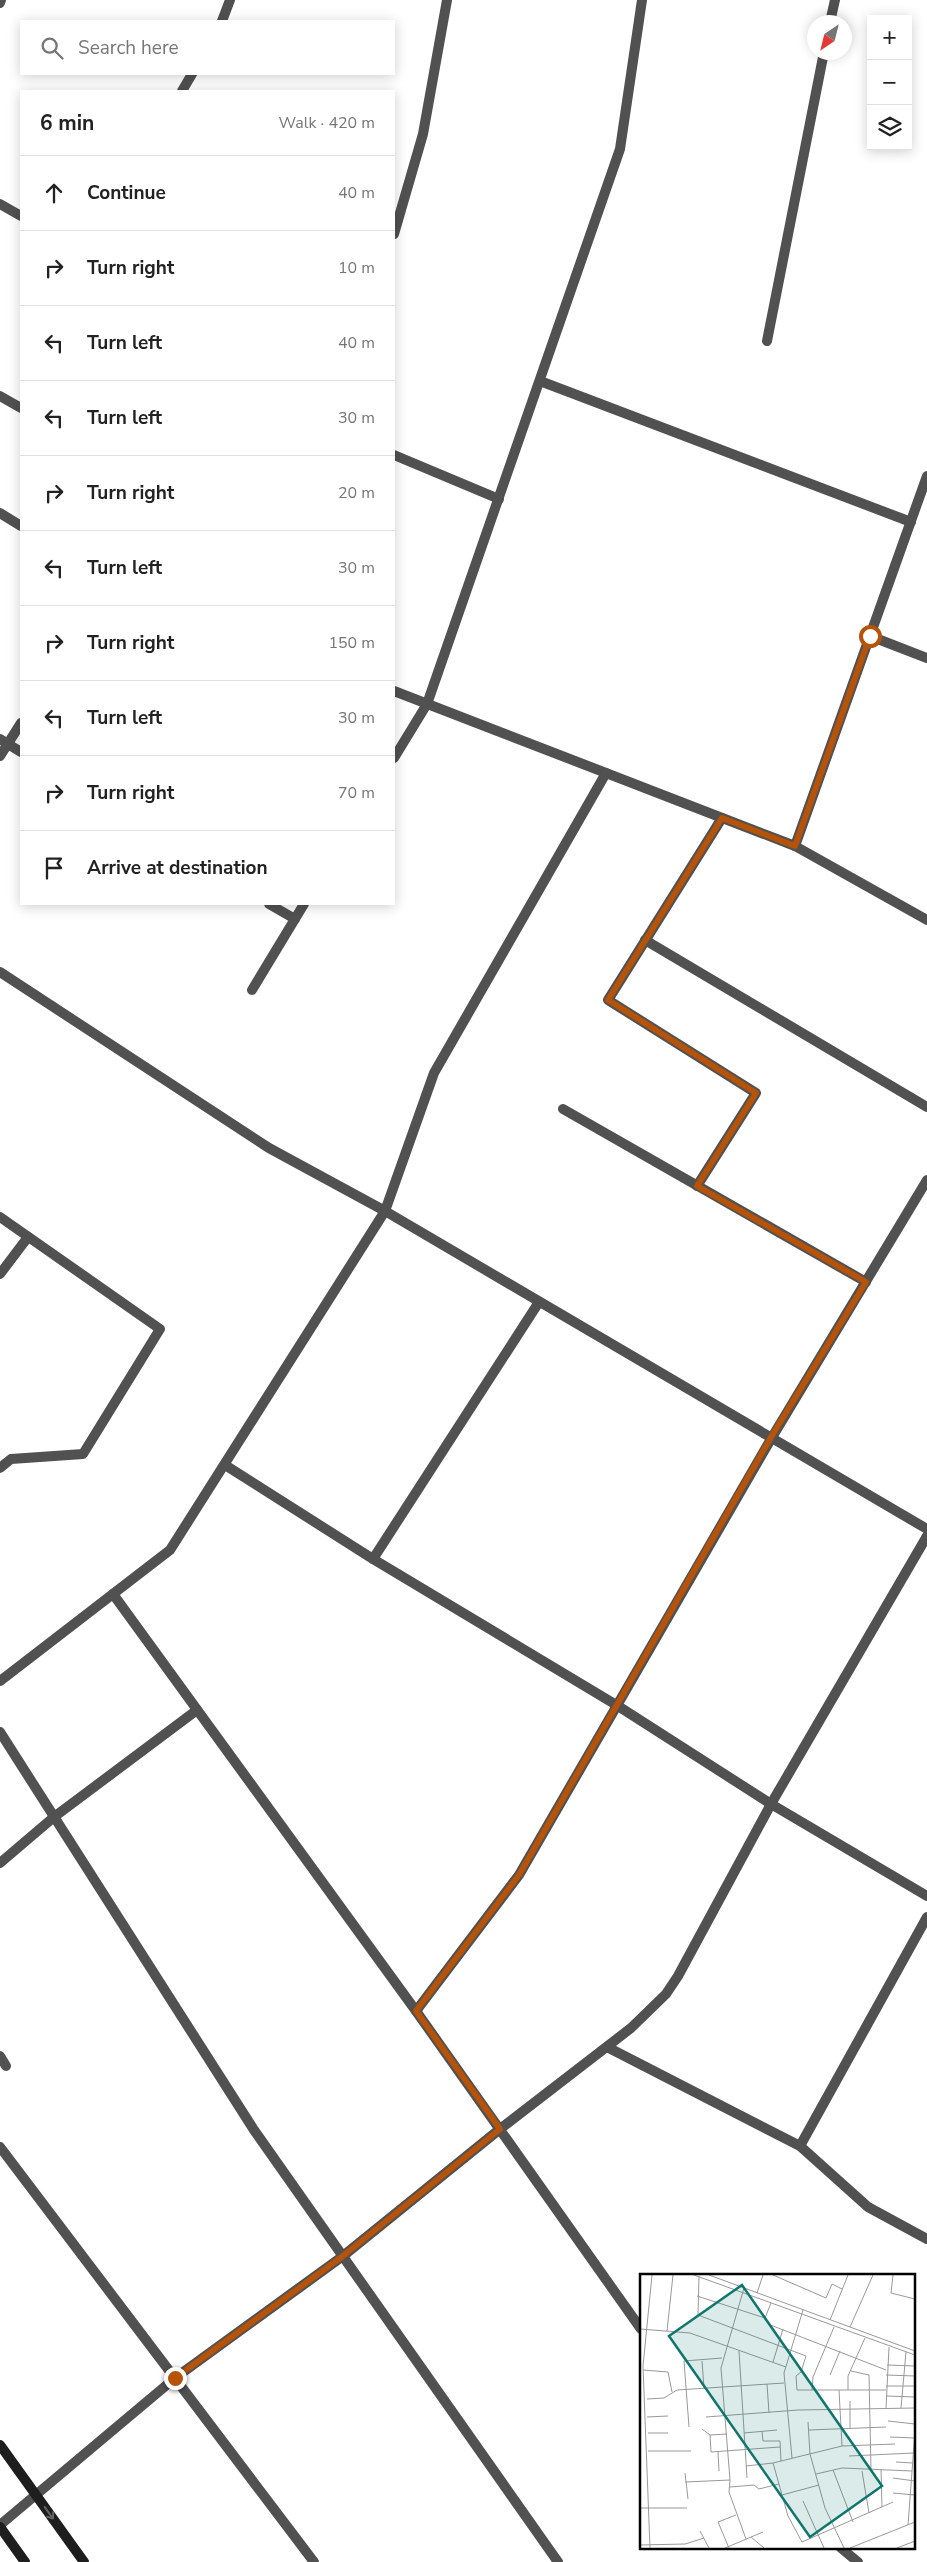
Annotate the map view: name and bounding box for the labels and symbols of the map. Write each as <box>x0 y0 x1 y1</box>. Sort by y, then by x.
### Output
north arrow <box>807 15 852 60</box>
route start <box>859 625 882 648</box>
inset map <box>640 2274 914 2550</box>
route end <box>164 2367 187 2390</box>
one-way arrow <box>44 2506 54 2520</box>

